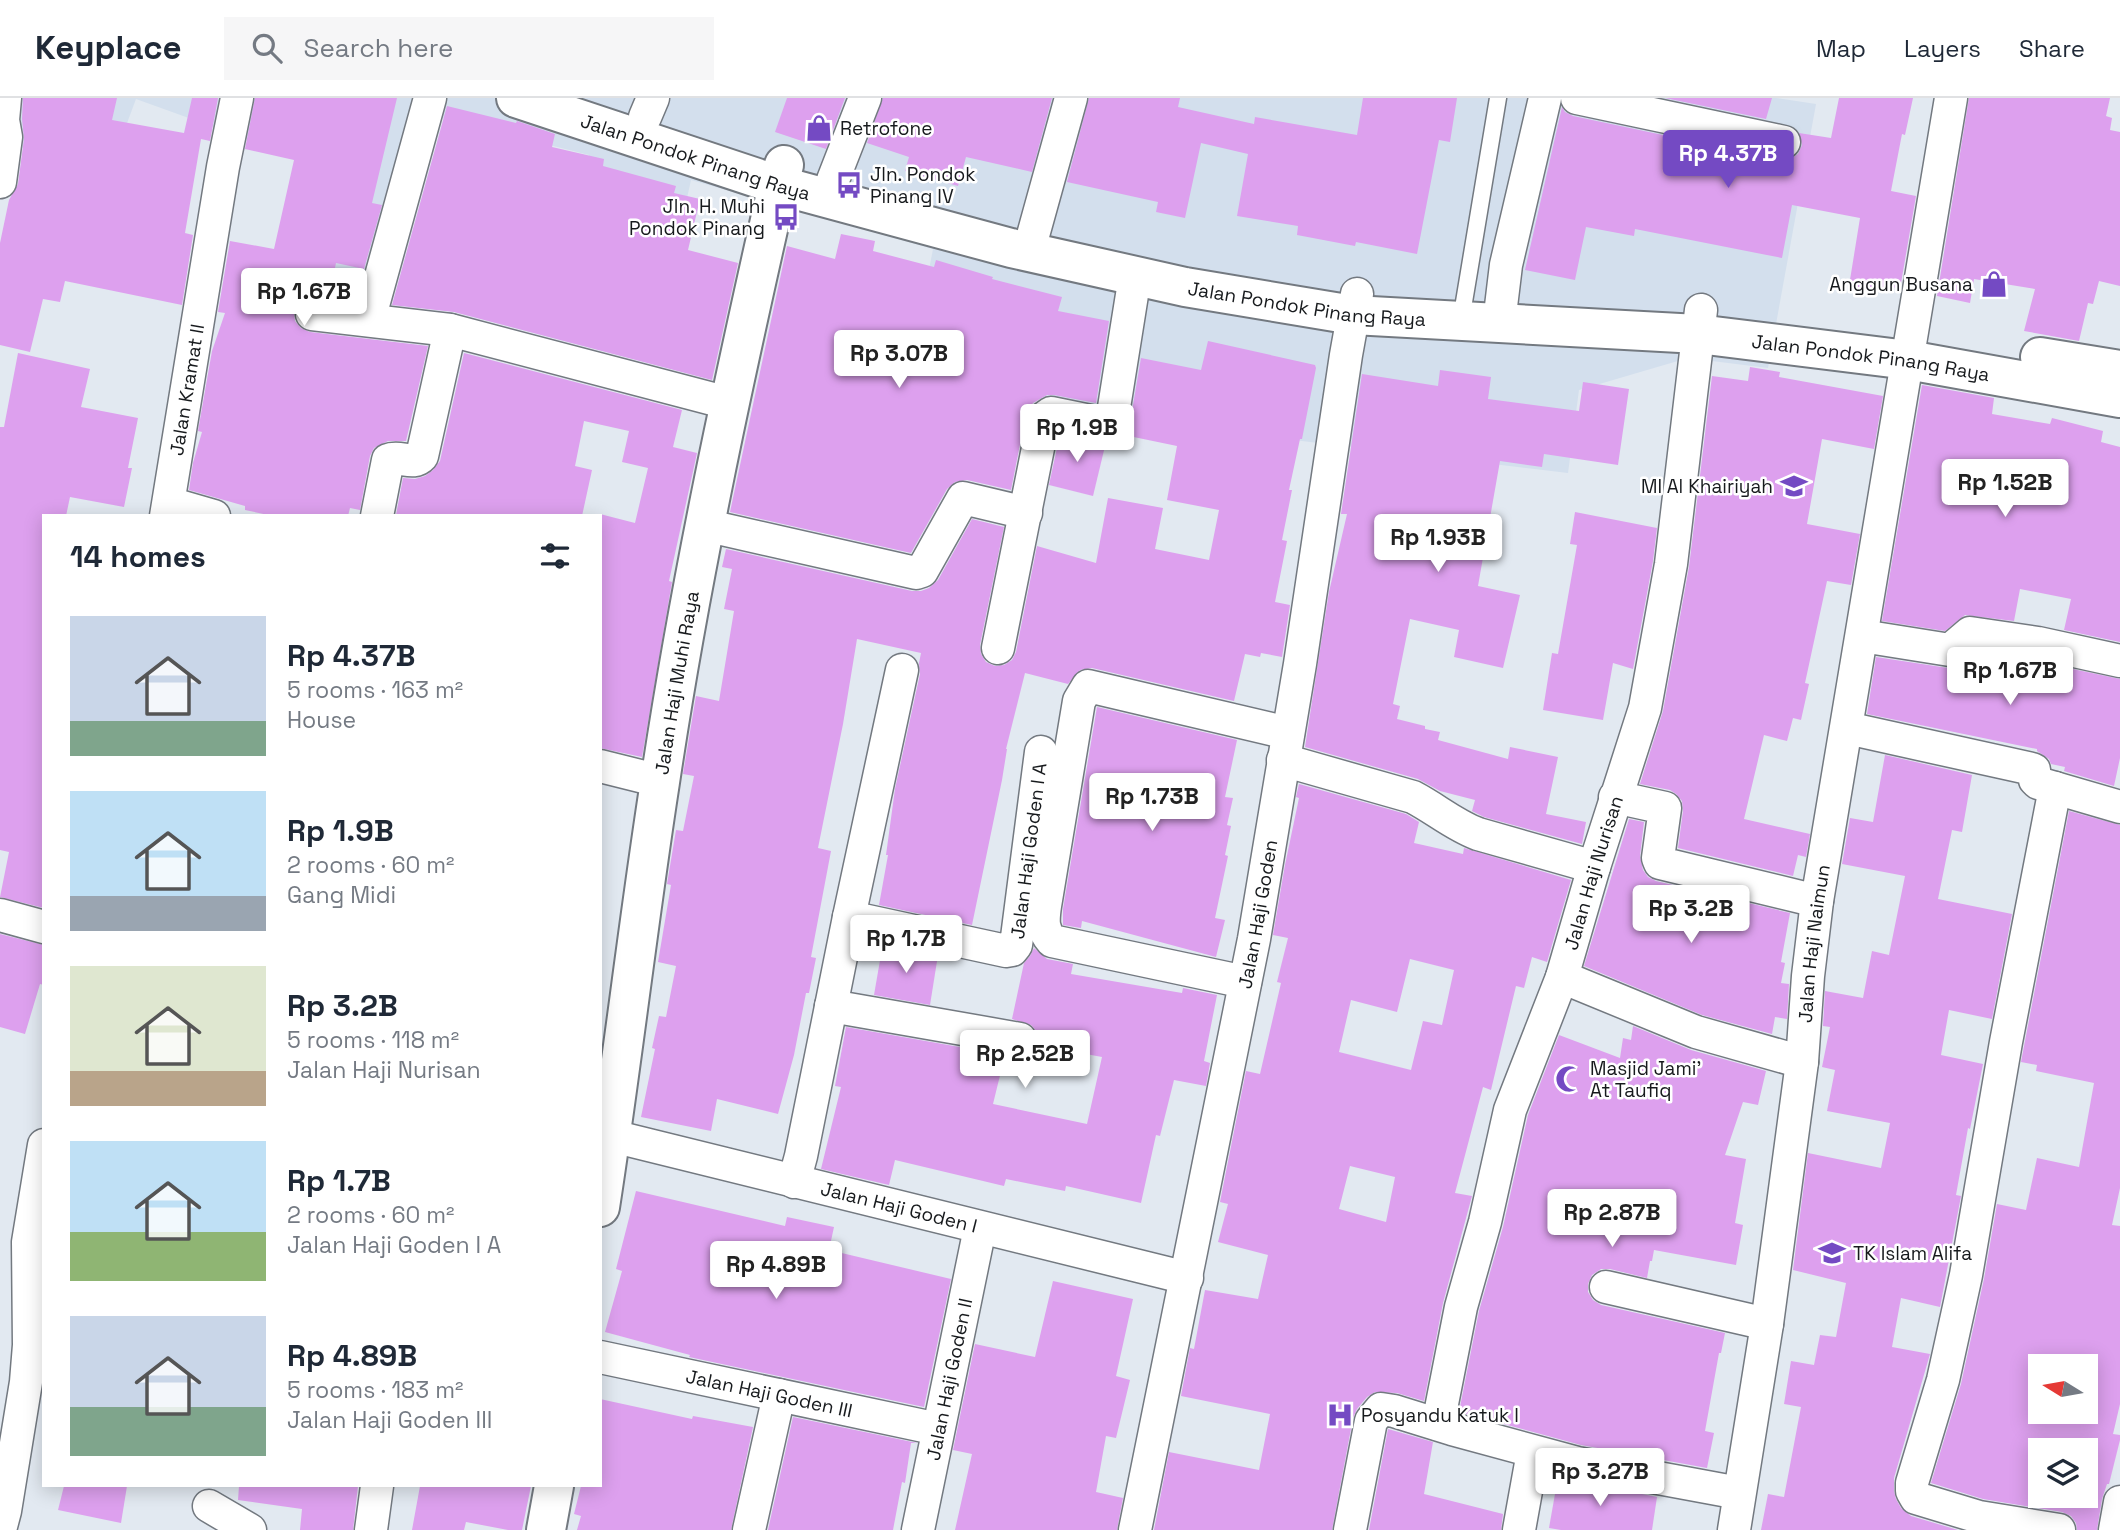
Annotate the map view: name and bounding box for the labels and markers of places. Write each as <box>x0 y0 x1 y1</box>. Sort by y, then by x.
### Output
shop icon: Retrofone <box>804 113 834 143</box>
place label: Retrofone <box>840 116 932 141</box>
pin: Rp 4.37B <box>1656 130 1800 190</box>
place label: Jln. Pondok Pinang IV <box>870 162 975 209</box>
bus stop icon: Jln. Pondok Pinang IV <box>834 170 864 200</box>
place label: Jln. H. Muhi Pondok Pinang <box>629 194 765 241</box>
bus stop icon: Jln. H. Muhi Pondok Pinang <box>771 202 801 232</box>
pin: Rp 1.67B <box>232 268 376 328</box>
shop icon: Anggun Busana <box>1979 269 2009 299</box>
place label: Anggun Busana <box>1829 272 1973 297</box>
pin: Rp 3.07B <box>827 330 971 390</box>
pin: Rp 1.9B <box>1012 404 1142 464</box>
pin: Rp 1.52B <box>1933 460 2077 519</box>
school or university icon: MI Al Khairiyah <box>1779 471 1809 501</box>
place label: MI Al Khairiyah <box>1641 474 1773 499</box>
pin: Rp 1.93B <box>1366 514 1510 574</box>
pin: Rp 1.67B <box>1938 648 2082 707</box>
pin: Rp 1.73B <box>1080 774 1224 833</box>
pin: Rp 3.2B <box>1626 886 1756 945</box>
pin: Rp 1.7B <box>841 916 971 975</box>
pin: Rp 2.52B <box>953 1030 1097 1090</box>
place label: Masjid Jami' At Taufiq <box>1590 1056 1701 1103</box>
mosque icon: Masjid Jami' At Taufiq <box>1554 1064 1584 1094</box>
pin: Rp 2.87B <box>1540 1190 1684 1249</box>
school or university icon: TK Islam Alifa <box>1817 1238 1847 1268</box>
place label: TK Islam Alifa <box>1853 1241 1972 1266</box>
pin: Rp 4.89B <box>704 1242 848 1301</box>
hospital icon: Posyandu Katuk I <box>1325 1400 1355 1430</box>
place label: Posyandu Katuk I <box>1361 1403 1519 1428</box>
pin: Rp 3.27B <box>1528 1448 1672 1508</box>

